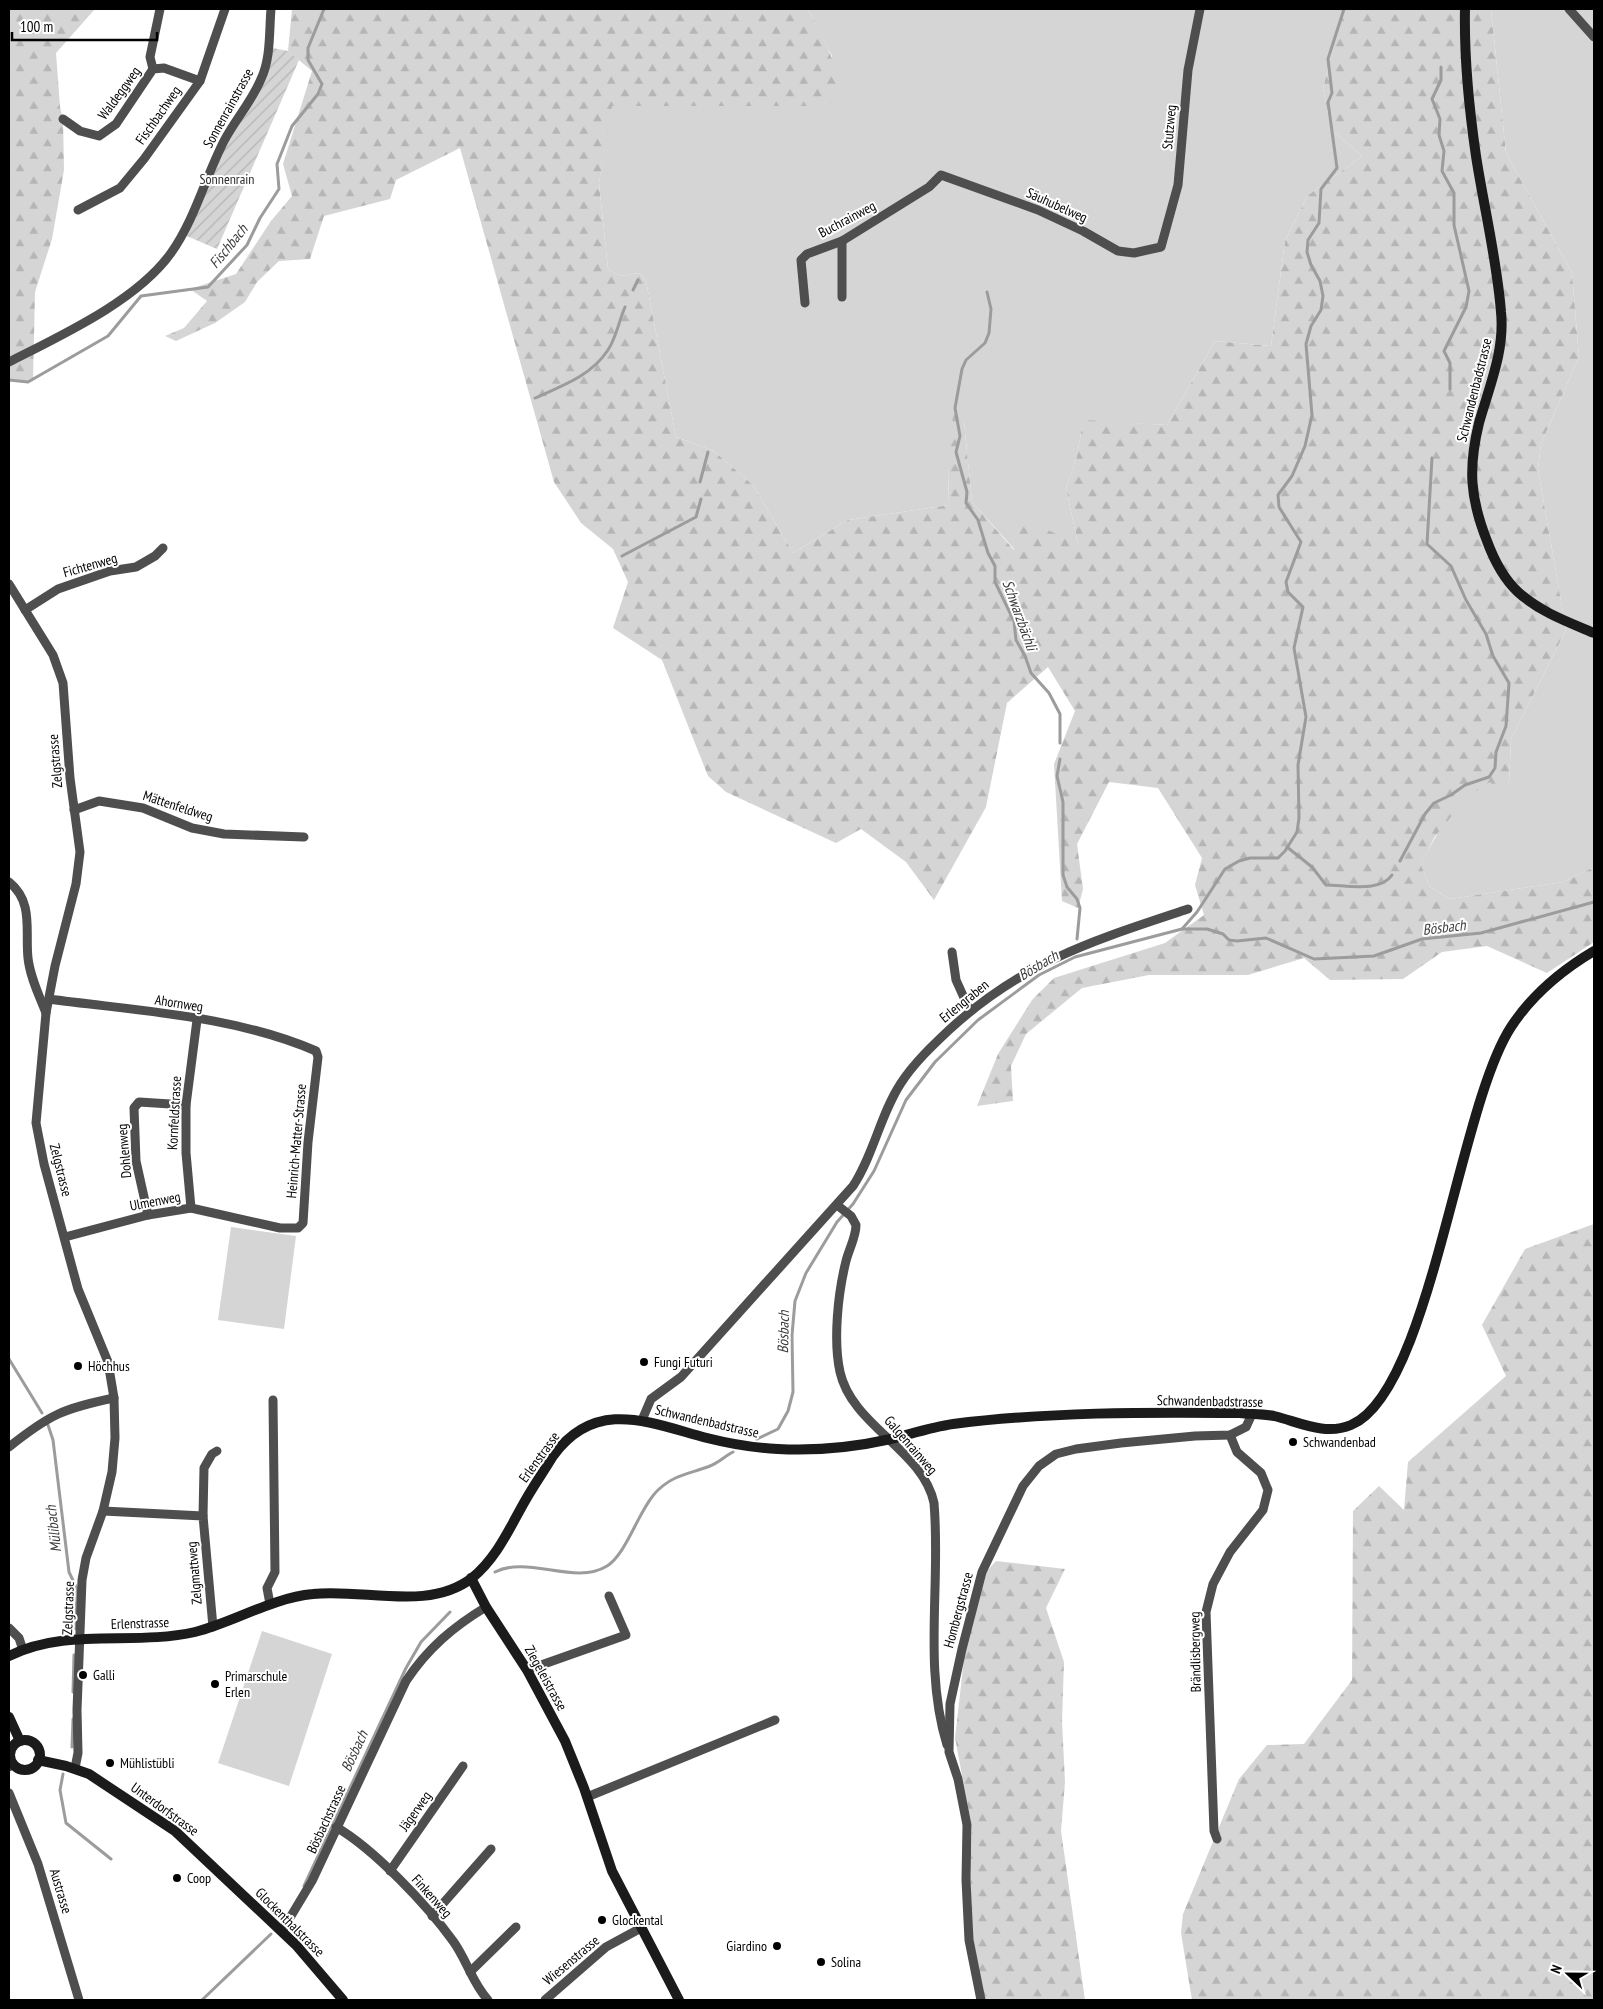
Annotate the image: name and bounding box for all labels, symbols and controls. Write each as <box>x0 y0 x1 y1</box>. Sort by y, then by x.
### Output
scale bar <box>12 10 158 42</box>
text: 100 m <box>20 17 53 36</box>
street label: Waldeggweg <box>94 63 144 123</box>
street label: Sonnenrainstrasse <box>199 65 257 151</box>
street label: Fischbachweg <box>131 82 185 148</box>
street label: Stutzweg <box>1158 104 1180 150</box>
park label: Sonnenrain <box>200 170 254 188</box>
street label: Säuhubelweg <box>1024 184 1090 226</box>
street label: Buchrainweg <box>815 196 879 242</box>
water label: Fischbach <box>205 219 252 272</box>
street label: Schwandenbadstrasse <box>1452 336 1496 444</box>
street label: Fichtenweg <box>61 549 119 581</box>
water label: Schwarzbächli <box>998 577 1042 655</box>
street label: Zelgstrasse <box>44 733 66 789</box>
street label: Mättenfeldweg <box>141 786 215 826</box>
water label: Bösbach <box>1421 915 1468 939</box>
water label: Bösbach <box>1015 945 1063 984</box>
street label: Erlengraben <box>936 976 992 1026</box>
street label: Ahornweg <box>154 990 204 1016</box>
street label: Kornfeldstrasse <box>163 1075 185 1151</box>
street label: Heinrich-Matter-Strasse <box>282 1083 310 1199</box>
street label: Dohlenweg <box>113 1123 135 1179</box>
street label: Zelgstrasse <box>46 1142 76 1199</box>
street label: Ulmenweg <box>128 1187 182 1215</box>
water label: Bösbach <box>773 1309 793 1354</box>
place label: Fungi Futuri <box>654 1353 713 1371</box>
marker: Fungi Futuri <box>638 1356 650 1368</box>
place label: Höchhus <box>88 1357 130 1375</box>
marker: Höchhus <box>72 1360 84 1372</box>
street label: Schwandenbadstrasse <box>1157 1391 1263 1411</box>
street label: Schwandenbadstrasse <box>653 1400 761 1442</box>
street label: Galgenrainweg <box>881 1412 941 1478</box>
street label: Erlenstrasse <box>515 1428 564 1486</box>
place label: Schwandenbad <box>1303 1433 1376 1451</box>
marker: Schwandenbad <box>1287 1436 1299 1448</box>
water label: Mülibach <box>41 1503 65 1554</box>
street label: Zelgmattweg <box>182 1541 206 1605</box>
street label: Hombergstrasse <box>939 1570 977 1650</box>
street label: Zelgstrasse <box>58 1581 78 1635</box>
street label: Brändlisbergweg <box>1185 1611 1205 1693</box>
street label: Erlenstrasse <box>111 1613 170 1633</box>
street label: Ziegeleistrasse <box>521 1642 571 1714</box>
place label: Galli <box>93 1666 115 1684</box>
place label: Primarschule Erlen <box>225 1667 288 1701</box>
marker: Galli <box>77 1669 89 1681</box>
marker: Primarschule Erlen <box>209 1678 221 1690</box>
water label: Bösbach <box>336 1726 372 1775</box>
place label: Mühlistübli <box>120 1754 175 1772</box>
marker: Mühlistübli <box>104 1757 116 1769</box>
street label: Unterdorfstrasse <box>128 1778 203 1840</box>
street label: Bösbachstrasse <box>302 1782 350 1856</box>
street label: Jägerweg <box>394 1788 435 1835</box>
street label: Austrasse <box>46 1866 76 1916</box>
place label: Coop <box>187 1869 211 1887</box>
street label: Finkenweg <box>408 1871 456 1921</box>
marker: Coop <box>171 1872 183 1884</box>
street label: Glockenthalstrasse <box>252 1884 329 1961</box>
place label: Glockental <box>612 1911 664 1929</box>
marker: Glockental <box>596 1914 608 1926</box>
street label: Wiesenstrasse <box>539 1931 603 1989</box>
place label: Giardino <box>726 1937 767 1955</box>
marker: Giardino <box>771 1940 783 1952</box>
north arrow <box>1543 1949 1593 1999</box>
place label: Solina <box>831 1953 861 1971</box>
marker: Solina <box>815 1956 827 1968</box>
text: N <box>1546 1962 1566 1976</box>

